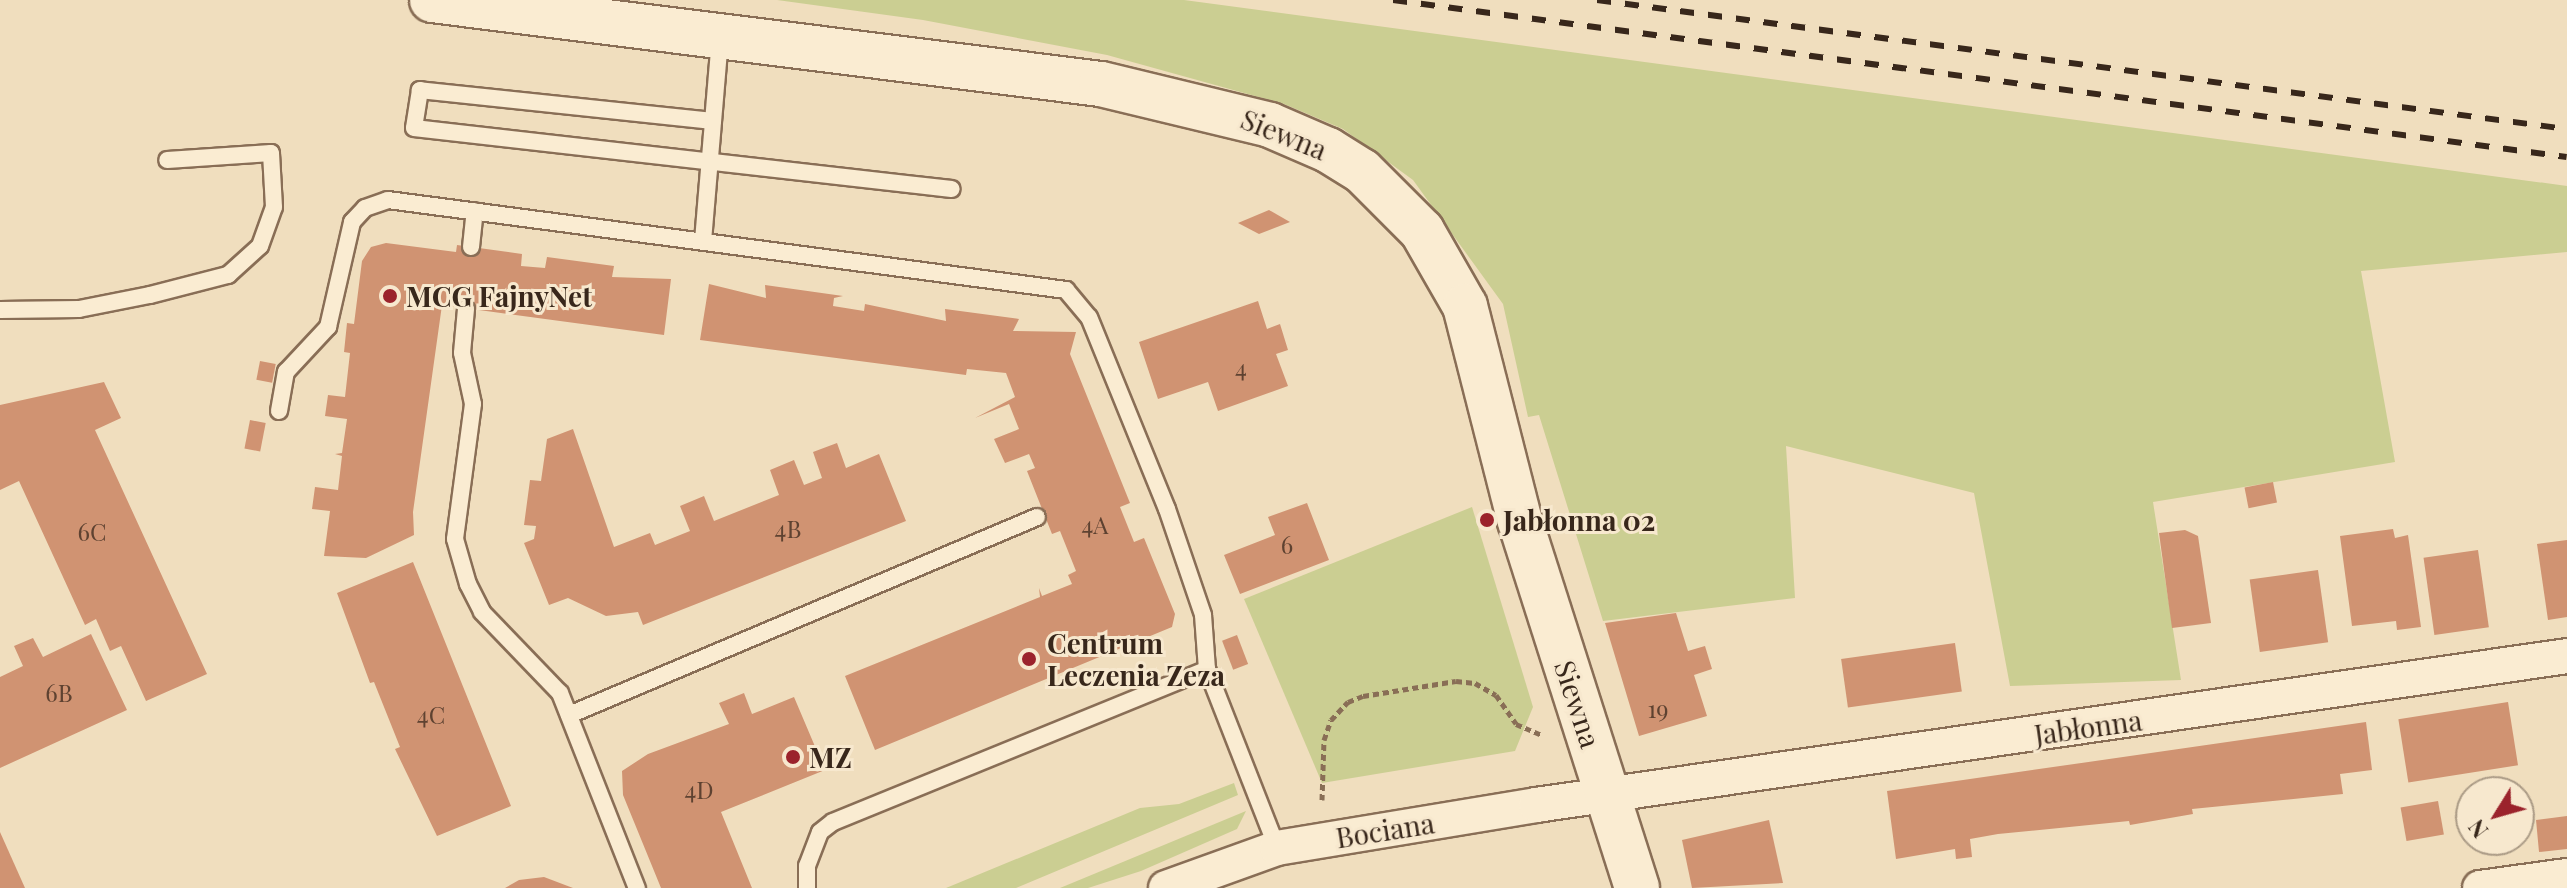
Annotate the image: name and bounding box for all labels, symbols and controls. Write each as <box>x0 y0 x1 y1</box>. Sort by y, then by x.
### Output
street label: Siewna <box>1236 102 1332 166</box>
place label: MCG FajnyNet <box>406 279 592 313</box>
marker: MCG FajnyNet <box>381 287 399 305</box>
house number: 4 <box>1235 354 1247 382</box>
place label: Jabłonna 02 <box>1503 503 1656 537</box>
house number: 4A <box>1082 511 1108 539</box>
marker: Jabłonna 02 <box>1478 511 1496 529</box>
house number: 4B <box>775 515 801 543</box>
house number: 6C <box>78 518 106 546</box>
house number: 6 <box>1281 531 1293 559</box>
place label: Centrum Leczenia Zeza <box>1047 626 1225 692</box>
marker: Centrum Leczenia Zeza <box>1018 648 1040 670</box>
street label: Siewna <box>1548 656 1608 752</box>
house number: 6B <box>45 679 73 707</box>
house number: 19 <box>1647 695 1669 723</box>
house number: 4C <box>417 701 445 729</box>
street label: Jabłonna <box>2032 703 2144 751</box>
place label: MZ <box>809 740 852 774</box>
marker: MZ <box>784 748 802 766</box>
house number: 4D <box>684 776 714 804</box>
north arrow <box>2455 776 2535 856</box>
street label: Bociana <box>1333 806 1437 854</box>
text: N <box>2461 814 2494 845</box>

